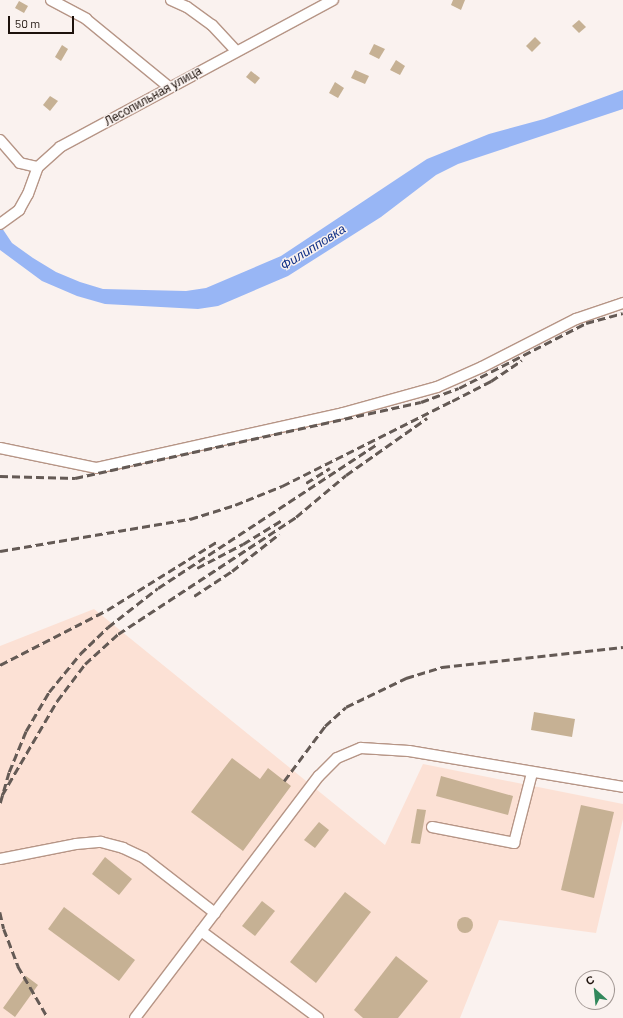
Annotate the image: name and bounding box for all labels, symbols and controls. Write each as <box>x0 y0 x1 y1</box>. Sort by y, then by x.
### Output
scale bar <box>10 8 76 34</box>
text: 50 m <box>15 16 40 30</box>
street label: Лесопильная улица <box>102 63 204 129</box>
water label: Филипповка <box>278 221 348 273</box>
north arrow <box>575 970 615 1010</box>
text: С <box>583 972 596 987</box>

